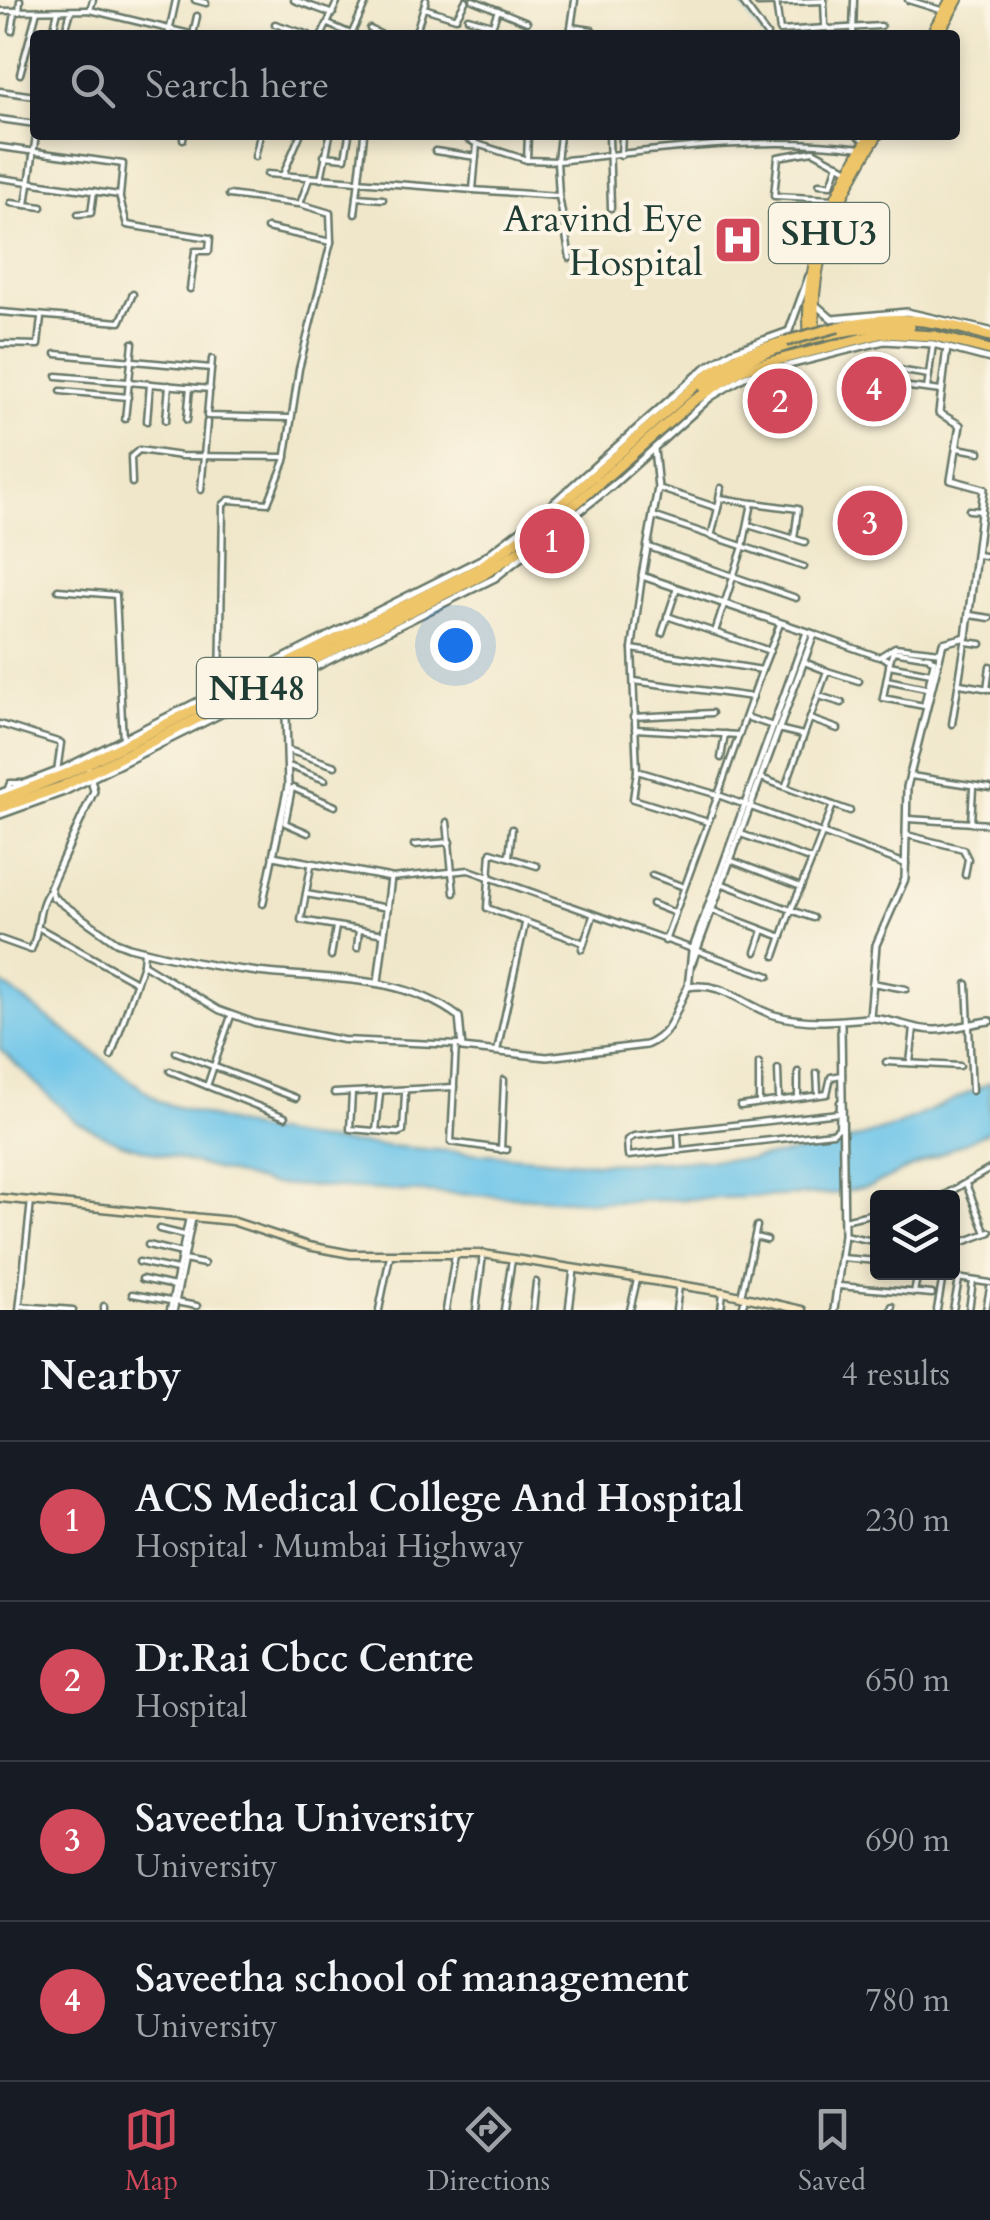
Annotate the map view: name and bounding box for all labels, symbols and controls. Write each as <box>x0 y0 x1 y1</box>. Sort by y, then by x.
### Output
search box <box>30 30 960 140</box>
icon: search <box>65 58 120 113</box>
text: Search here <box>145 59 329 111</box>
place label: Aravind Eye Hospital <box>503 193 703 289</box>
road number: SHU3 <box>769 203 889 263</box>
hospital icon: Aravind Eye Hospital <box>712 214 764 266</box>
pin: 4 <box>842 352 906 426</box>
pin: 2 <box>748 364 812 438</box>
pin: 3 <box>838 486 902 560</box>
pin: 1 <box>520 504 584 578</box>
your location <box>430 620 481 671</box>
road number: NH48 <box>197 658 317 718</box>
map controls <box>870 1190 960 1280</box>
button: layers <box>870 1190 960 1280</box>
text: Nearby <box>40 1347 182 1404</box>
text: 4 results <box>842 1353 950 1397</box>
text: ACS Medical College And Hospital <box>135 1473 744 1525</box>
text: 1 <box>64 1499 81 1543</box>
text: 230 m <box>865 1499 950 1543</box>
text: Hospital · Mumbai Highway <box>135 1525 524 1569</box>
text: Dr.Rai Cbcc Centre <box>135 1633 474 1685</box>
text: 2 <box>64 1659 81 1703</box>
text: 650 m <box>865 1659 950 1703</box>
text: Hospital <box>135 1685 248 1729</box>
text: Saveetha University <box>135 1793 475 1845</box>
text: 3 <box>64 1819 81 1863</box>
text: 690 m <box>865 1819 950 1863</box>
text: University <box>135 1845 277 1889</box>
text: Saveetha school of management <box>135 1953 689 2005</box>
text: 4 <box>64 1979 81 2023</box>
text: 780 m <box>865 1979 950 2023</box>
text: University <box>135 2005 277 2049</box>
tab: Map <box>124 2102 179 2200</box>
tab: Directions <box>427 2102 550 2200</box>
tab: Saved <box>798 2102 866 2200</box>

